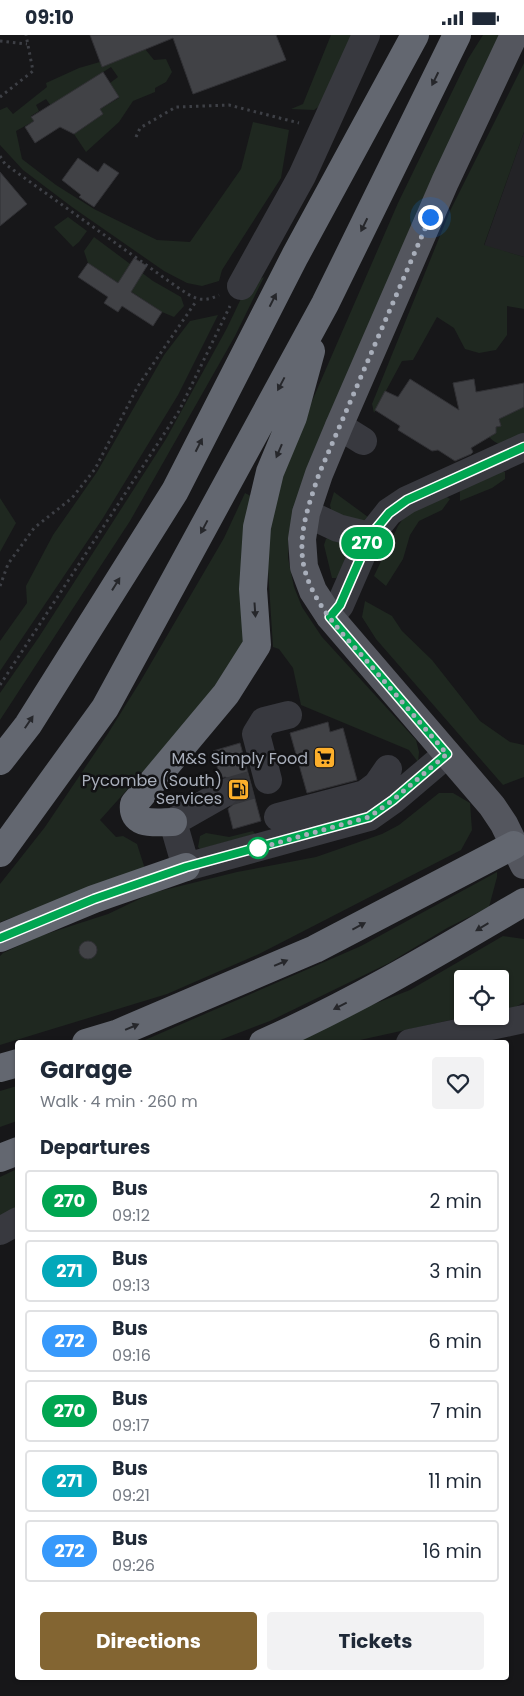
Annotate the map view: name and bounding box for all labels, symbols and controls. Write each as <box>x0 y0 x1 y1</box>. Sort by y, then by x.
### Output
text: 09:10 <box>25 4 74 31</box>
one-way arrow <box>431 72 439 86</box>
your location <box>418 205 443 230</box>
one-way arrow <box>360 217 368 232</box>
one-way arrow <box>269 293 277 307</box>
one-way arrow <box>277 377 285 392</box>
one-way arrow <box>194 437 203 452</box>
one-way arrow <box>274 444 282 458</box>
one-way arrow <box>199 521 208 534</box>
line badge: 270 <box>338 527 396 559</box>
text: 270 <box>351 530 383 555</box>
one-way arrow <box>111 578 121 591</box>
one-way arrow <box>251 602 259 618</box>
one-way arrow <box>24 715 34 729</box>
supermarket icon: M&S Simply Food <box>312 746 336 770</box>
place label: M&S Simply Food <box>172 747 308 770</box>
place label: Pycombe (South) Services <box>82 769 222 810</box>
fuel station icon: Pycombe (South) Services <box>226 777 250 801</box>
unlabelled marker <box>247 837 269 859</box>
one-way arrow <box>351 922 366 930</box>
one-way arrow <box>475 922 489 931</box>
one-way arrow <box>274 959 288 967</box>
map controls <box>454 970 509 1025</box>
button: locate <box>454 970 509 1025</box>
one-way arrow <box>333 1002 347 1010</box>
one-way arrow <box>125 1022 139 1030</box>
text: Garage <box>40 1053 132 1086</box>
button: heart <box>432 1057 484 1109</box>
text: Walk · 4 min · 260 m <box>40 1090 198 1113</box>
text: Departures <box>40 1134 150 1161</box>
text: Bus <box>112 1175 148 1202</box>
text: 270 <box>54 1188 85 1213</box>
text: 2 min <box>430 1188 482 1215</box>
text: 09:12 <box>112 1204 150 1227</box>
text: Bus <box>112 1245 148 1272</box>
text: 271 <box>56 1258 83 1283</box>
text: 3 min <box>429 1258 482 1285</box>
text: 09:13 <box>112 1274 150 1297</box>
text: Bus <box>112 1315 148 1342</box>
text: 272 <box>54 1328 85 1353</box>
text: 6 min <box>428 1328 482 1355</box>
text: 09:16 <box>112 1344 151 1367</box>
text: Bus <box>112 1385 148 1412</box>
text: 270 <box>54 1398 85 1423</box>
text: 7 min <box>430 1398 482 1425</box>
text: 09:17 <box>112 1414 149 1437</box>
text: Bus <box>112 1455 148 1482</box>
text: 271 <box>56 1468 83 1493</box>
text: 11 min <box>428 1468 482 1495</box>
text: 09:21 <box>112 1484 150 1507</box>
text: Bus <box>112 1525 148 1552</box>
text: 272 <box>54 1538 85 1563</box>
text: 16 min <box>422 1538 482 1565</box>
text: 09:26 <box>112 1554 155 1577</box>
button: Directions <box>40 1612 257 1670</box>
button: Tickets <box>267 1612 484 1670</box>

